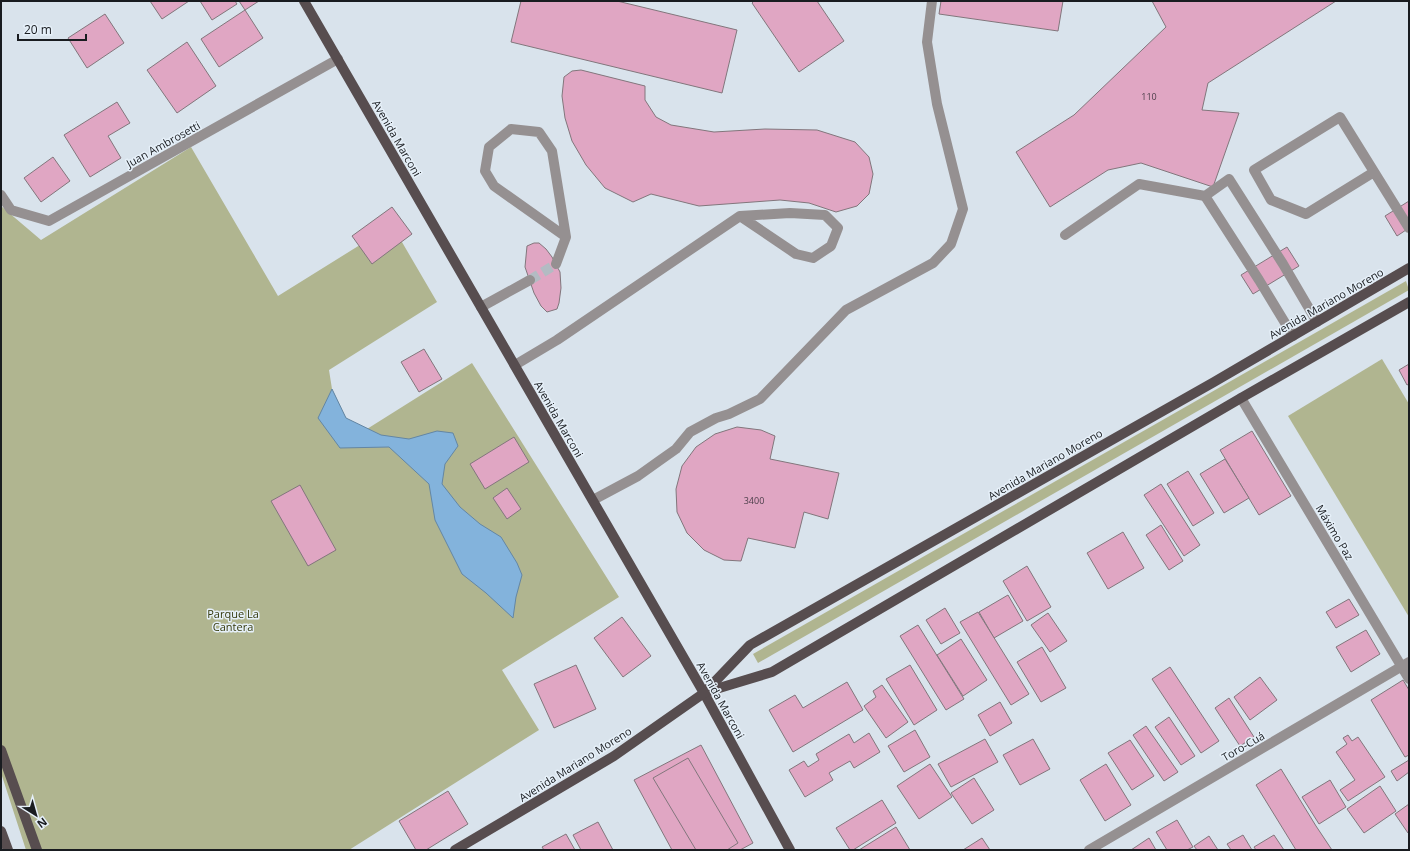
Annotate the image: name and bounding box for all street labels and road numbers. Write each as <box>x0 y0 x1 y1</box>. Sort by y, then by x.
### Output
street label: Avenida Marconi <box>369 97 425 179</box>
street label: Juan Ambrosetti <box>122 117 203 171</box>
street label: Avenida Mariano Moreno <box>1266 264 1386 342</box>
street label: Avenida Marconi <box>531 378 587 460</box>
street label: Avenida Mariano Moreno <box>985 425 1105 503</box>
street label: Máximo Paz <box>1313 502 1357 562</box>
street label: Avenida Marconi <box>694 659 748 741</box>
street label: Avenida Mariano Moreno <box>516 723 634 805</box>
street label: Toro-Cuá <box>1219 728 1267 764</box>

